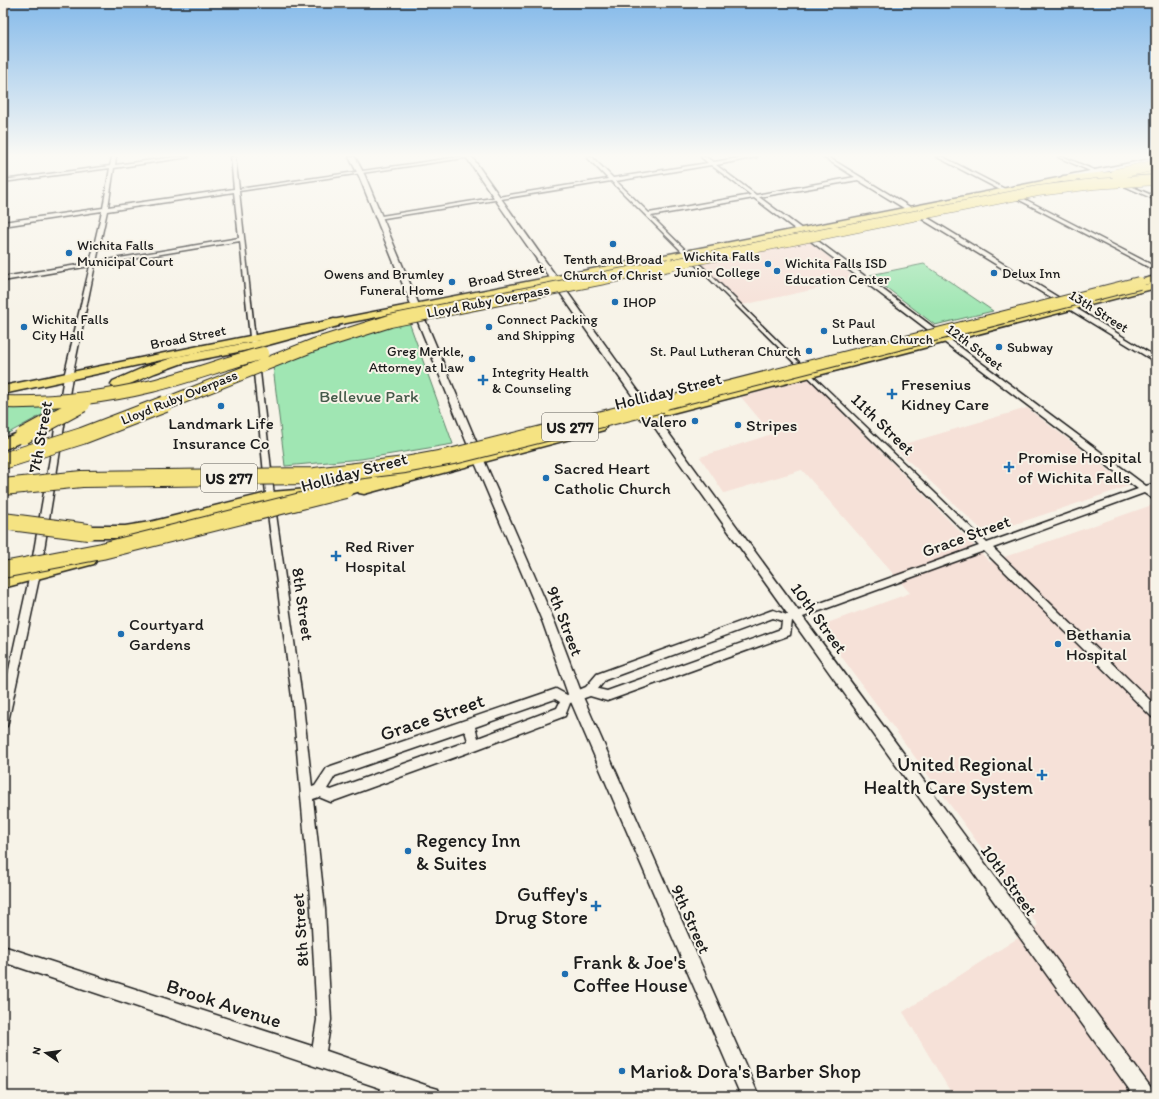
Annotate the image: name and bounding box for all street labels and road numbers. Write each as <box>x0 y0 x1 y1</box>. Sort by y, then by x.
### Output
street label: Broad Street <box>467 260 545 291</box>
street label: Lloyd Ruby Overpass <box>425 281 551 322</box>
street label: 13th Street <box>1066 286 1132 336</box>
street label: 12th Street <box>943 321 1006 374</box>
street label: Broad Street <box>149 322 227 353</box>
street label: Lloyd Ruby Overpass <box>118 366 240 429</box>
street label: Holliday Street <box>612 368 724 414</box>
street label: 11th Street <box>847 389 919 459</box>
street label: 7th Street <box>24 399 56 474</box>
road number: US 277 <box>542 413 598 441</box>
street label: Holliday Street <box>298 448 410 496</box>
road number: US 277 <box>201 464 257 492</box>
street label: Grace Street <box>919 511 1013 561</box>
street label: 8th Street <box>288 566 318 642</box>
street label: 10th Street <box>787 579 852 658</box>
street label: 9th Street <box>543 583 588 659</box>
street label: Grace Street <box>377 688 488 746</box>
street label: 10th Street <box>977 841 1042 920</box>
street label: 9th Street <box>667 882 715 957</box>
street label: 8th Street <box>287 892 313 967</box>
street label: Brook Avenue <box>163 973 285 1033</box>

